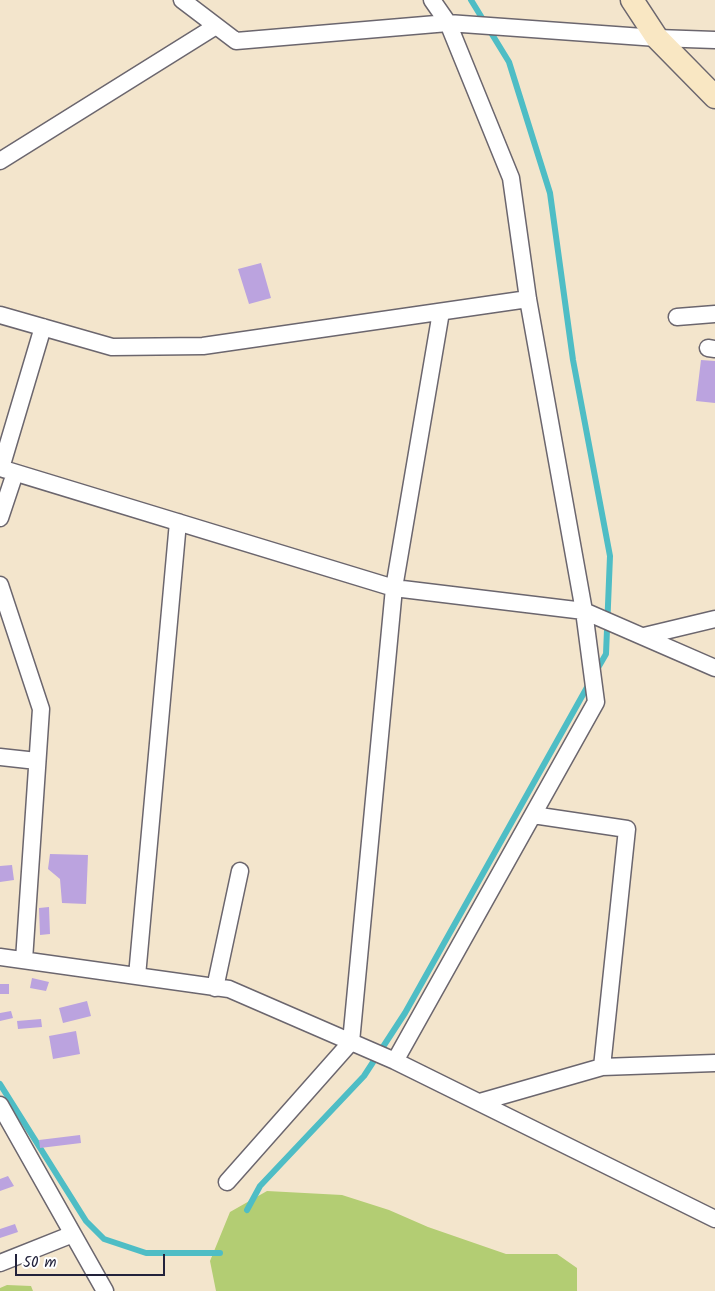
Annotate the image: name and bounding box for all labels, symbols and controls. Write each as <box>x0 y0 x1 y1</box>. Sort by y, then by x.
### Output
scale bar <box>18 1244 168 1276</box>
text: 50 m <box>23 1251 57 1275</box>

